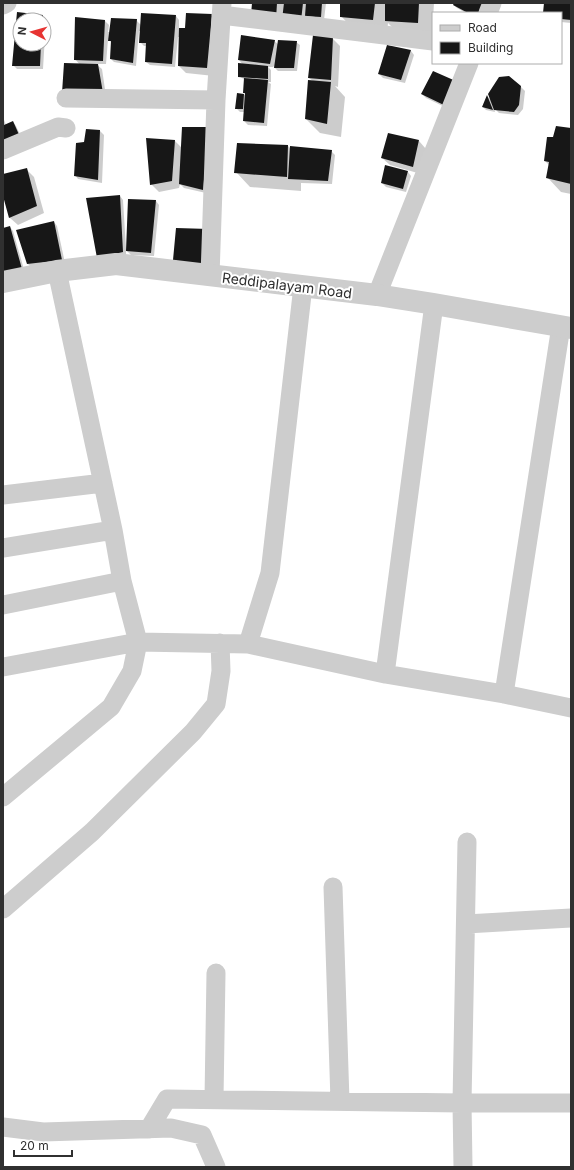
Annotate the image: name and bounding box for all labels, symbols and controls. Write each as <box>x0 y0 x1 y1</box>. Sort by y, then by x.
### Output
north arrow <box>12 12 52 52</box>
legend <box>432 12 562 64</box>
text: Road <box>468 20 497 35</box>
text: N <box>15 26 29 36</box>
text: Building <box>468 40 513 55</box>
street label: Reddipalayam Road <box>221 269 353 301</box>
scale bar <box>14 1132 72 1158</box>
text: 20 m <box>20 1138 49 1153</box>

